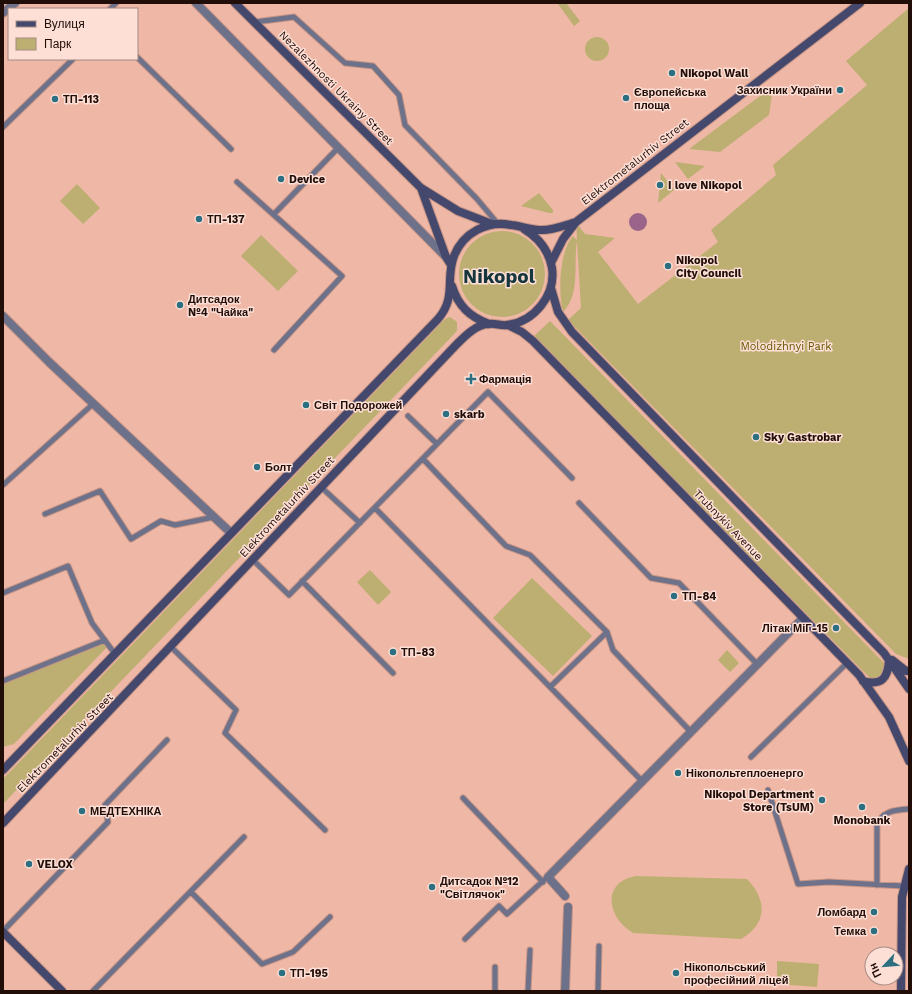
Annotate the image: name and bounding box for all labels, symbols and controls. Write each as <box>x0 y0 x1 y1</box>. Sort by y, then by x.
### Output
legend <box>8 8 138 60</box>
text: Вулиця <box>44 17 85 31</box>
street label: Nezalezhnosti Ukrainy Street <box>276 28 396 148</box>
text: Парк <box>44 37 72 51</box>
place label: Nikopol Wall <box>680 67 749 80</box>
marker: Nikopol Wall <box>667 68 677 78</box>
place label: Захисник України <box>737 84 832 97</box>
marker: Захисник України <box>835 85 845 95</box>
place label: Європейська площа <box>634 86 707 112</box>
place label: ТП-113 <box>63 93 99 106</box>
marker: Європейська площа <box>621 93 631 103</box>
marker: ТП-113 <box>50 94 60 104</box>
street label: Elektrometalurhiv Street <box>579 116 692 208</box>
place label: Device <box>289 173 325 186</box>
marker: Device <box>276 174 286 184</box>
place label: I love Nikopol <box>668 179 742 192</box>
marker: I love Nikopol <box>655 180 665 190</box>
place label: ТП-137 <box>207 213 245 226</box>
marker: ТП-137 <box>194 214 204 224</box>
place label: Nikopol City Council <box>676 254 742 280</box>
marker: Nikopol City Council <box>663 261 673 271</box>
district label: Nikopol <box>463 265 536 288</box>
place label: Дитсадок №4 "Чайка" <box>188 293 253 319</box>
marker: Дитсадок №4 "Чайка" <box>175 300 185 310</box>
park label: Molodizhnyi Park <box>740 340 832 353</box>
place label: Фармація <box>479 373 531 386</box>
marker: Фармація <box>466 374 476 384</box>
place label: Світ Подорожей <box>314 399 402 412</box>
marker: Світ Подорожей <box>301 400 311 410</box>
place label: skarb <box>454 408 485 421</box>
marker: skarb <box>441 409 451 419</box>
place label: Sky Gastrobar <box>764 431 841 444</box>
marker: Sky Gastrobar <box>751 432 761 442</box>
street label: Elektrometalurhiv Street <box>237 454 337 560</box>
place label: Болт <box>265 461 292 474</box>
marker: Болт <box>252 462 262 472</box>
street label: Trubnykiv Avenue <box>691 487 765 563</box>
place label: ТП-84 <box>682 590 716 603</box>
marker: ТП-84 <box>669 591 679 601</box>
place label: Літак МіГ-15 <box>762 622 828 635</box>
marker: Літак МіГ-15 <box>831 623 841 633</box>
place label: ТП-83 <box>401 646 435 659</box>
marker: ТП-83 <box>388 647 398 657</box>
street label: Elektrometalurhiv Street <box>14 690 116 795</box>
place label: Нікопольтеплоенерго <box>686 767 804 780</box>
marker: Нікопольтеплоенерго <box>673 768 683 778</box>
place label: Nikopol Department Store (TsUM) <box>704 788 814 814</box>
marker: Nikopol Department Store (TsUM) <box>817 795 827 805</box>
marker: Monobank <box>857 802 867 812</box>
place label: МЕДТЕХНІКА <box>90 805 161 818</box>
marker: МЕДТЕХНІКА <box>77 806 87 816</box>
place label: Monobank <box>834 814 891 827</box>
place label: VELOX <box>37 858 73 871</box>
marker: VELOX <box>24 859 34 869</box>
place label: Дитсадок №12 "Світлячок" <box>440 875 519 901</box>
marker: Дитсадок №12 "Світлячок" <box>427 882 437 892</box>
place label: Ломбард <box>817 906 866 919</box>
marker: Ломбард <box>869 907 879 917</box>
place label: Темка <box>834 925 867 938</box>
marker: Темка <box>869 926 879 936</box>
north arrow <box>864 946 904 986</box>
place label: Нікопольський професійний ліцей <box>684 961 788 987</box>
text: Пн <box>866 961 884 980</box>
place label: ТП-195 <box>290 967 328 980</box>
marker: ТП-195 <box>277 968 287 978</box>
marker: Нікопольський професійний ліцей <box>671 968 681 978</box>

